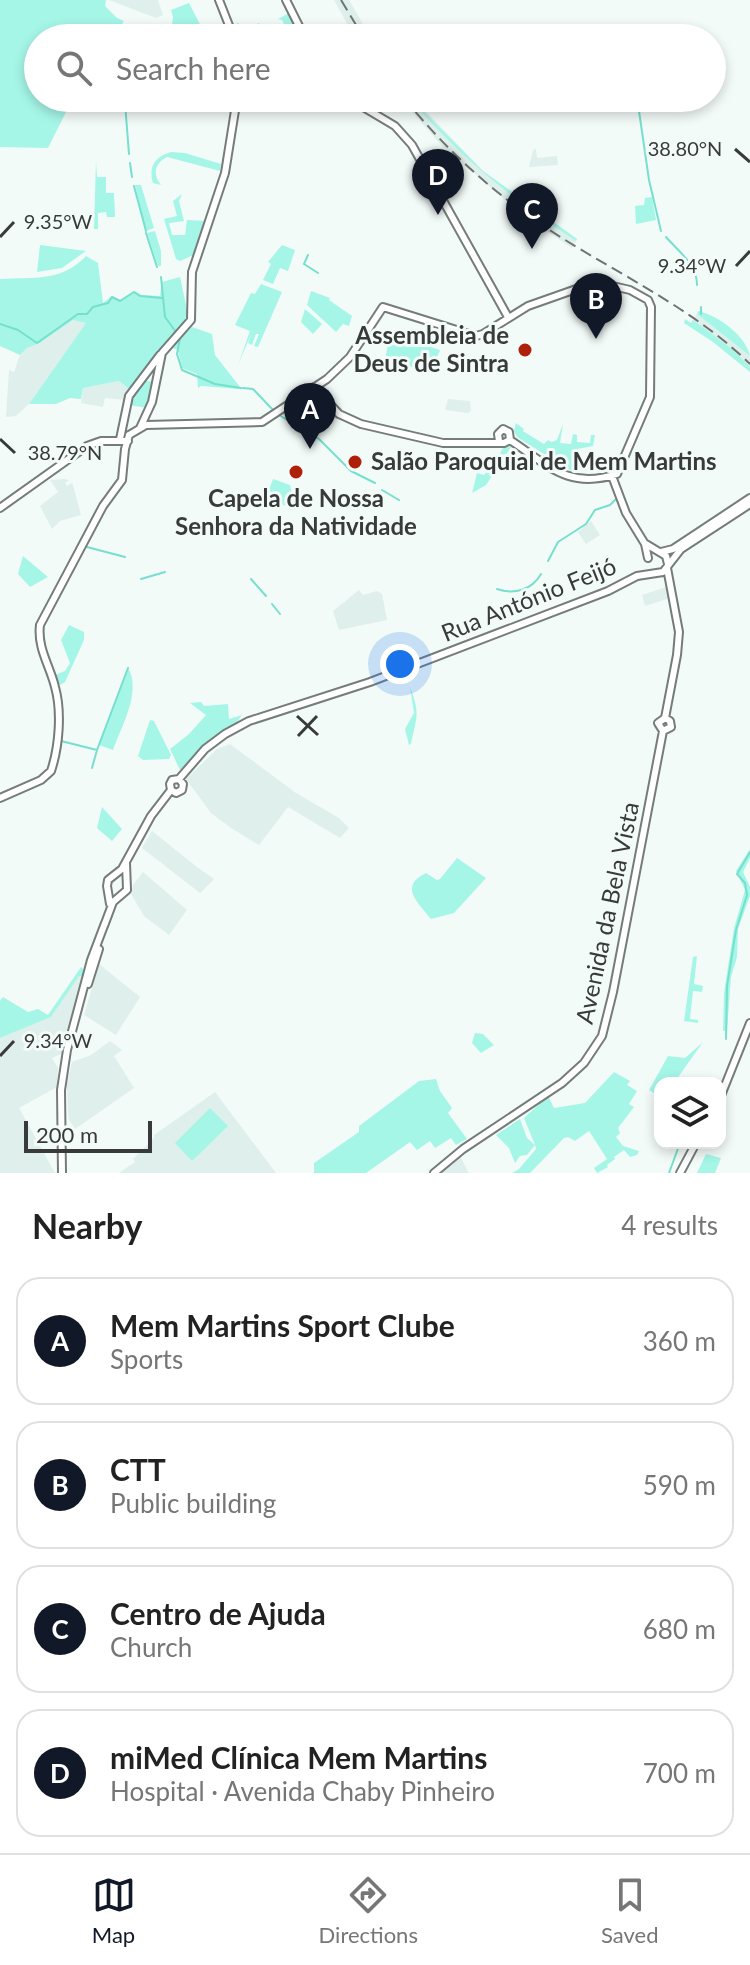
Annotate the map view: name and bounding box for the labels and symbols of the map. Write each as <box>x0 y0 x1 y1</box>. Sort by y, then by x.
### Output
text: 38.80°N <box>648 136 722 160</box>
pin: D <box>412 149 464 215</box>
pin: C <box>506 183 558 249</box>
text: 9.35°W <box>24 209 93 233</box>
text: 9.34°W <box>658 253 727 277</box>
pin: B <box>570 273 622 339</box>
place label: Assembleia de Deus de Sintra <box>353 320 509 377</box>
marker: Assembleia de Deus de Sintra <box>516 341 534 359</box>
pin: A <box>284 383 336 449</box>
text: 38.79°N <box>28 440 102 464</box>
place label: Salão Paroquial de Mem Martins <box>371 446 717 475</box>
marker: Salão Paroquial de Mem Martins <box>346 453 364 471</box>
marker: Capela de Nossa Senhora da Natividade <box>287 463 305 481</box>
place label: Capela de Nossa Senhora da Natividade <box>175 483 417 540</box>
street label: Rua António Feijó <box>437 550 620 647</box>
your location <box>380 644 420 684</box>
street label: Avenida da Bela Vista <box>569 799 644 1026</box>
text: 9.34°W <box>24 1028 93 1052</box>
scale bar <box>24 1117 152 1153</box>

